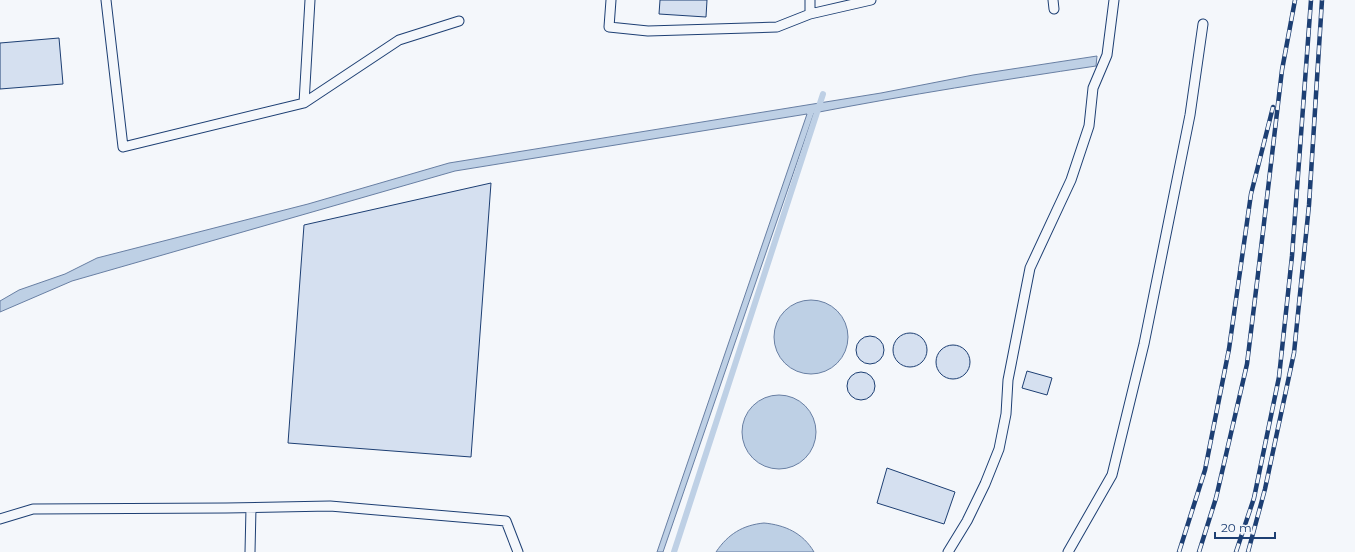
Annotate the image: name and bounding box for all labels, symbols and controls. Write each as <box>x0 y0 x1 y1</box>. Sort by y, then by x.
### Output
scale bar <box>1215 514 1275 540</box>
text: 20 m <box>1221 520 1252 535</box>

